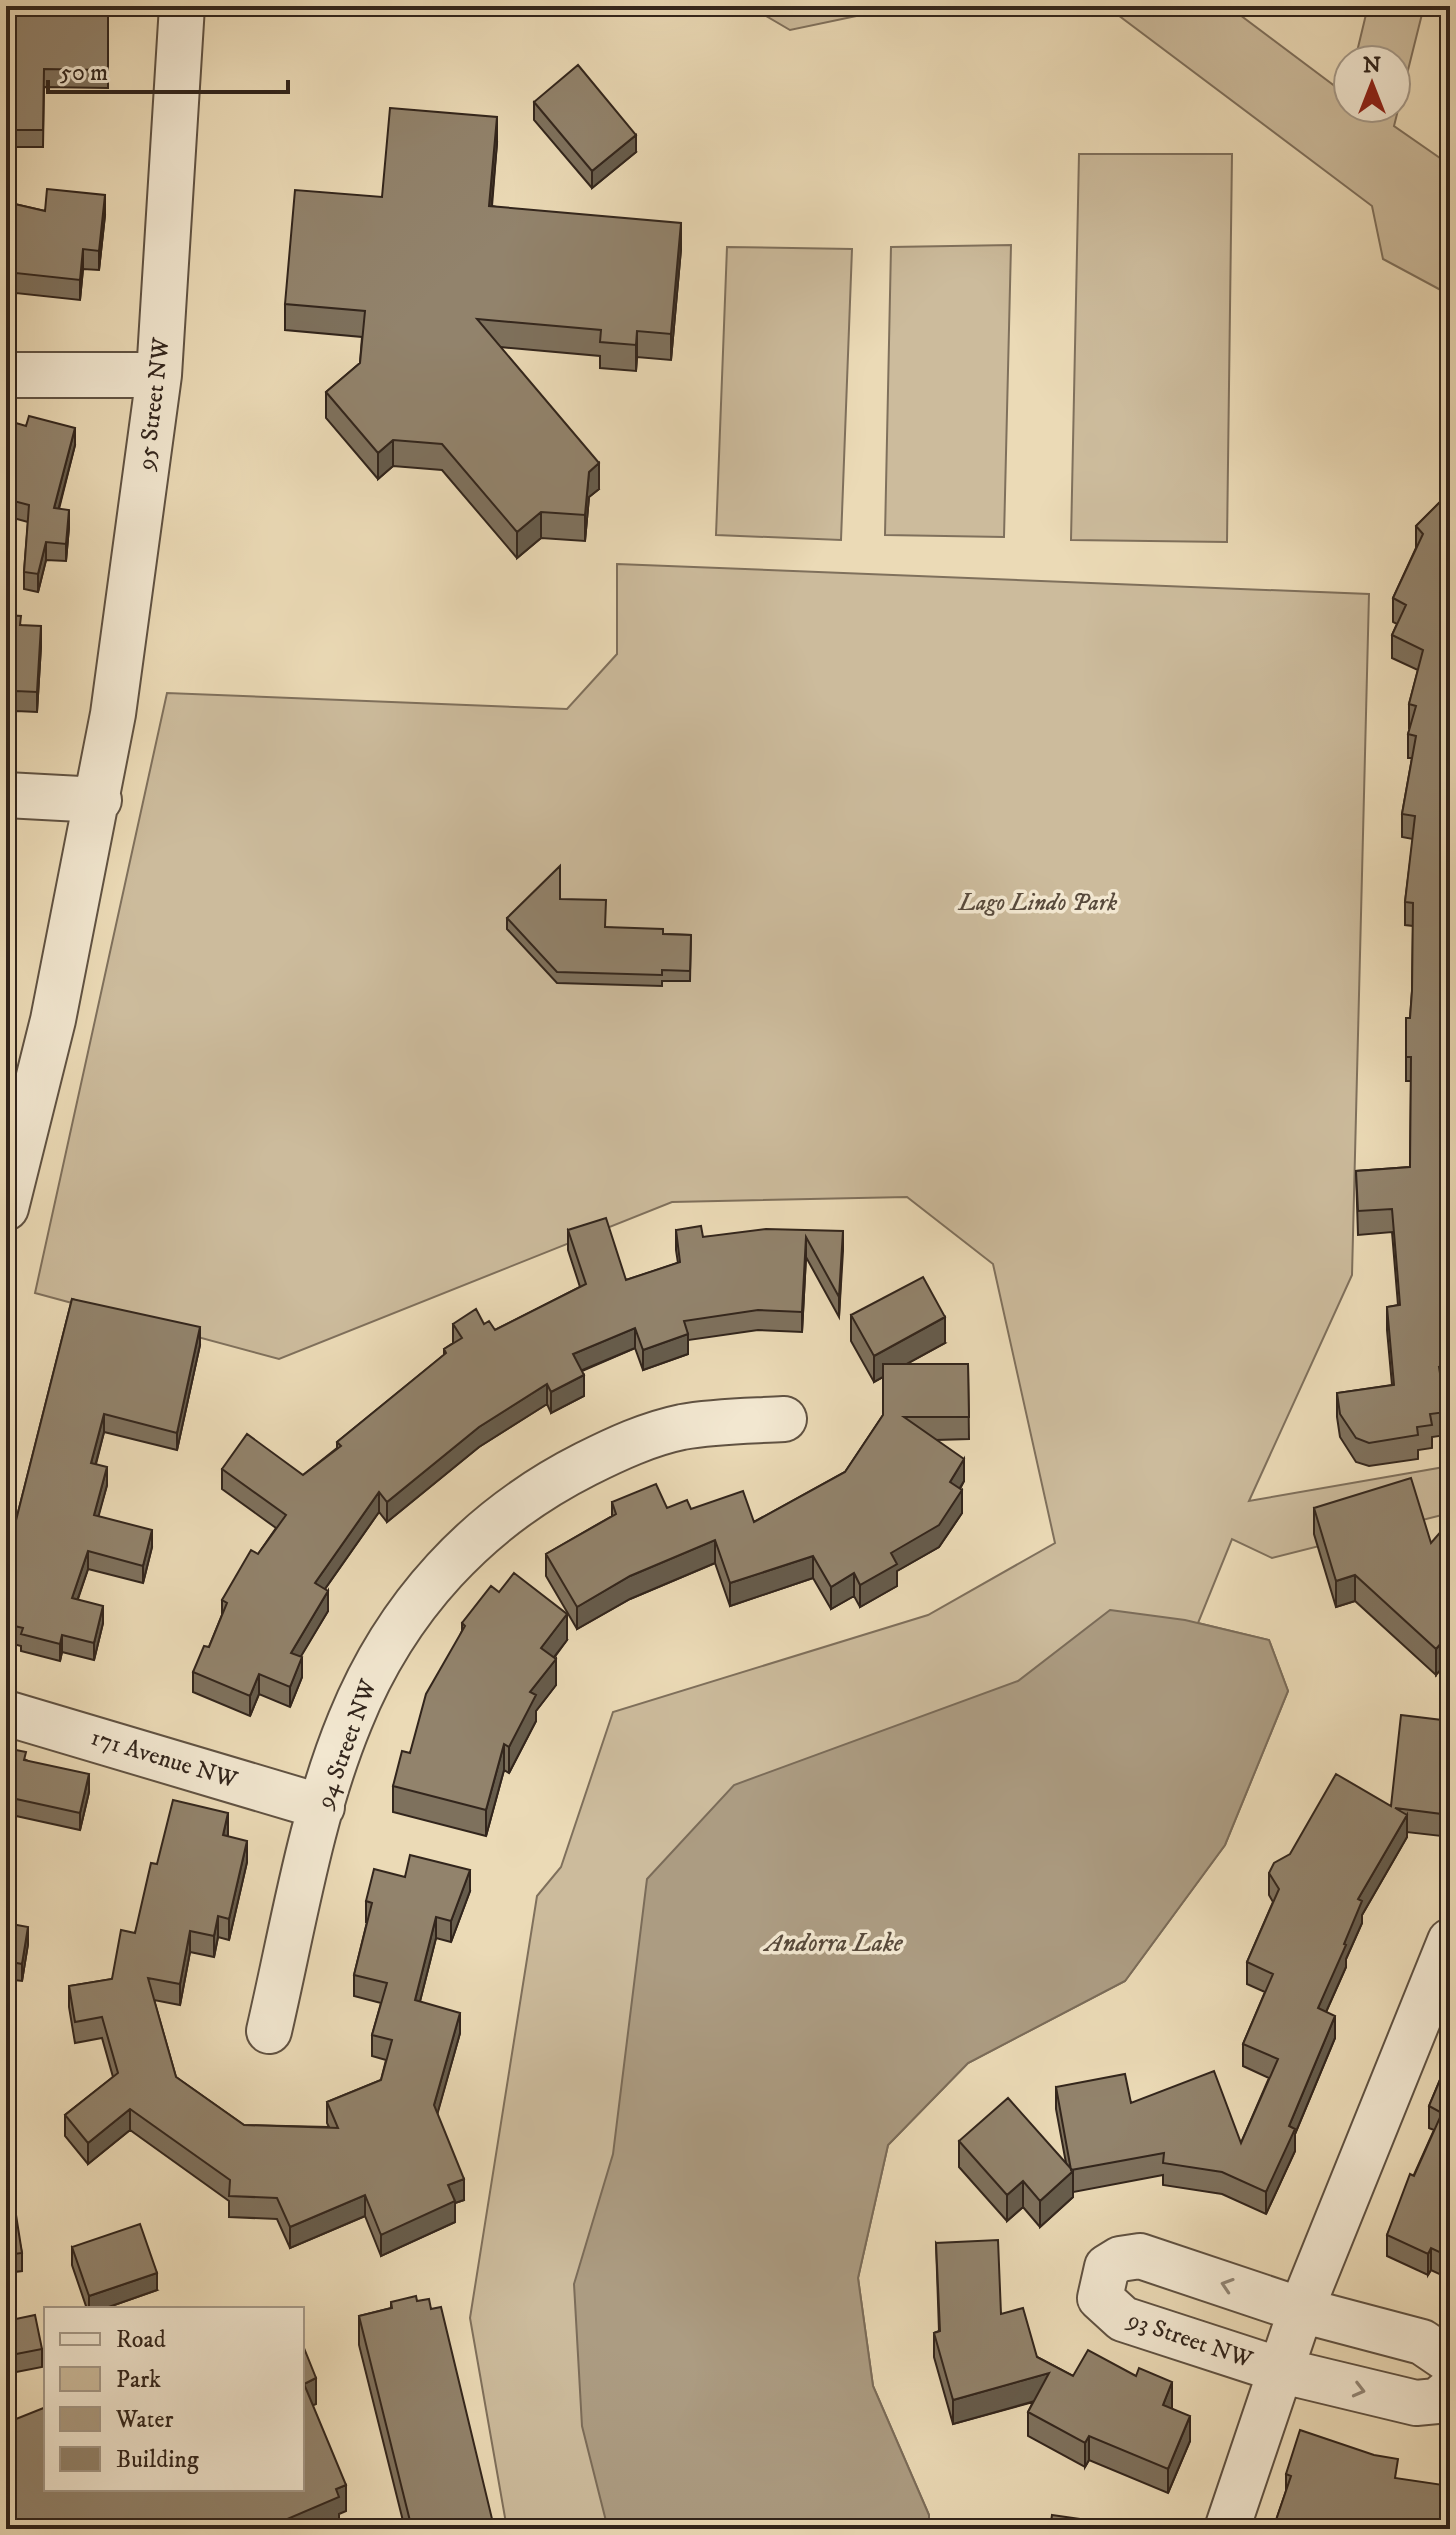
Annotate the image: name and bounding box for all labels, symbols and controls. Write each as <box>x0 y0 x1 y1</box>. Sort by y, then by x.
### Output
scale bar <box>48 44 288 94</box>
north arrow <box>1332 44 1412 124</box>
text: N <box>1363 52 1381 79</box>
text: 50 m <box>60 58 108 88</box>
street label: 95 Street NW <box>131 335 177 473</box>
park label: Lago Lindo Park <box>957 888 1117 918</box>
street label: 94 Street NW <box>310 1675 384 1813</box>
street label: 171 Avenue NW <box>87 1723 242 1796</box>
water label: Andorra Lake <box>762 1927 904 1960</box>
one-way arrow <box>1221 2279 1235 2295</box>
street label: 93 Street NW <box>1123 2304 1257 2376</box>
legend <box>44 2307 304 2491</box>
text: Road <box>116 2325 166 2355</box>
text: Park <box>116 2365 161 2395</box>
one-way arrow <box>1351 2380 1365 2397</box>
text: Water <box>115 2405 173 2435</box>
text: Building <box>116 2445 199 2475</box>

